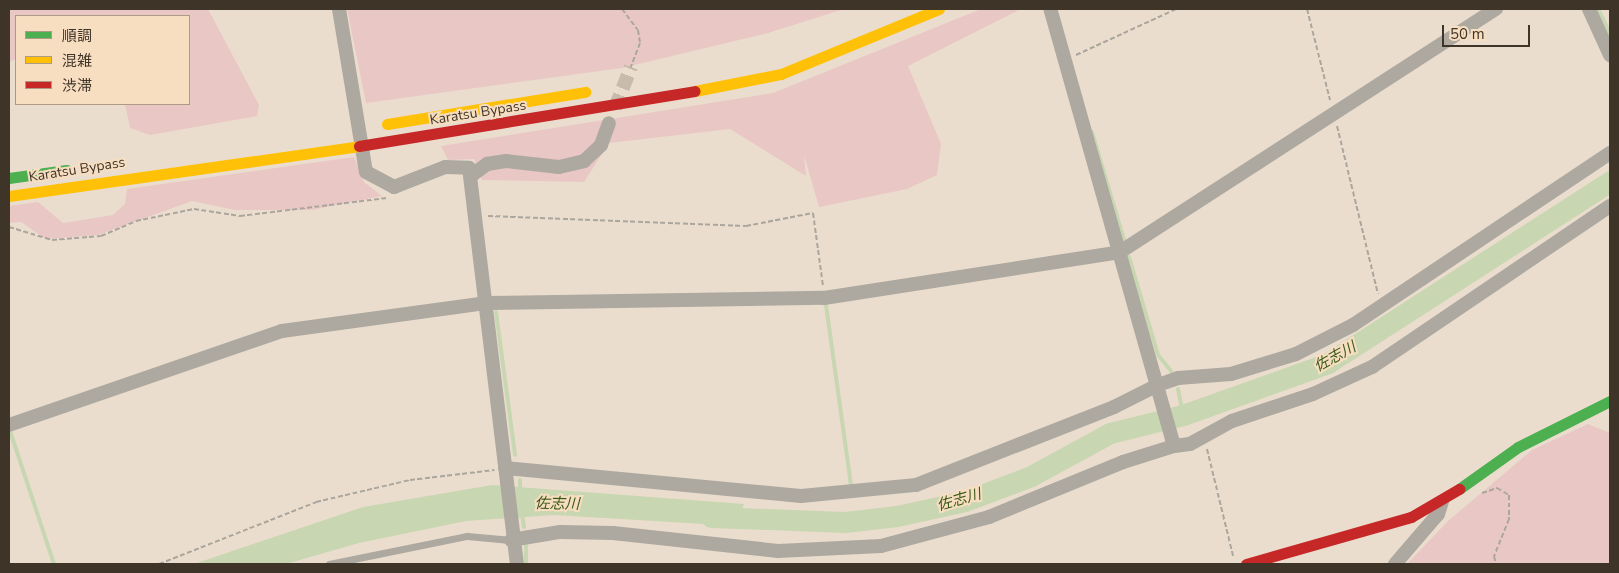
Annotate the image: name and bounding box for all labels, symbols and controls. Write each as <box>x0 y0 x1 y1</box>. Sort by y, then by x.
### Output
legend <box>15 15 190 105</box>
scale bar <box>1444 15 1532 47</box>
text: 50 m <box>1450 24 1485 44</box>
text: 順調 <box>62 26 92 46</box>
text: 混雑 <box>62 51 92 71</box>
text: 渋滞 <box>62 76 92 96</box>
street label: Karatsu Bypass <box>429 97 527 129</box>
street label: Karatsu Bypass <box>28 154 126 186</box>
water label: 佐志川 <box>1311 338 1359 376</box>
water label: 佐志川 <box>935 485 983 515</box>
water label: 佐志川 <box>534 495 580 513</box>

